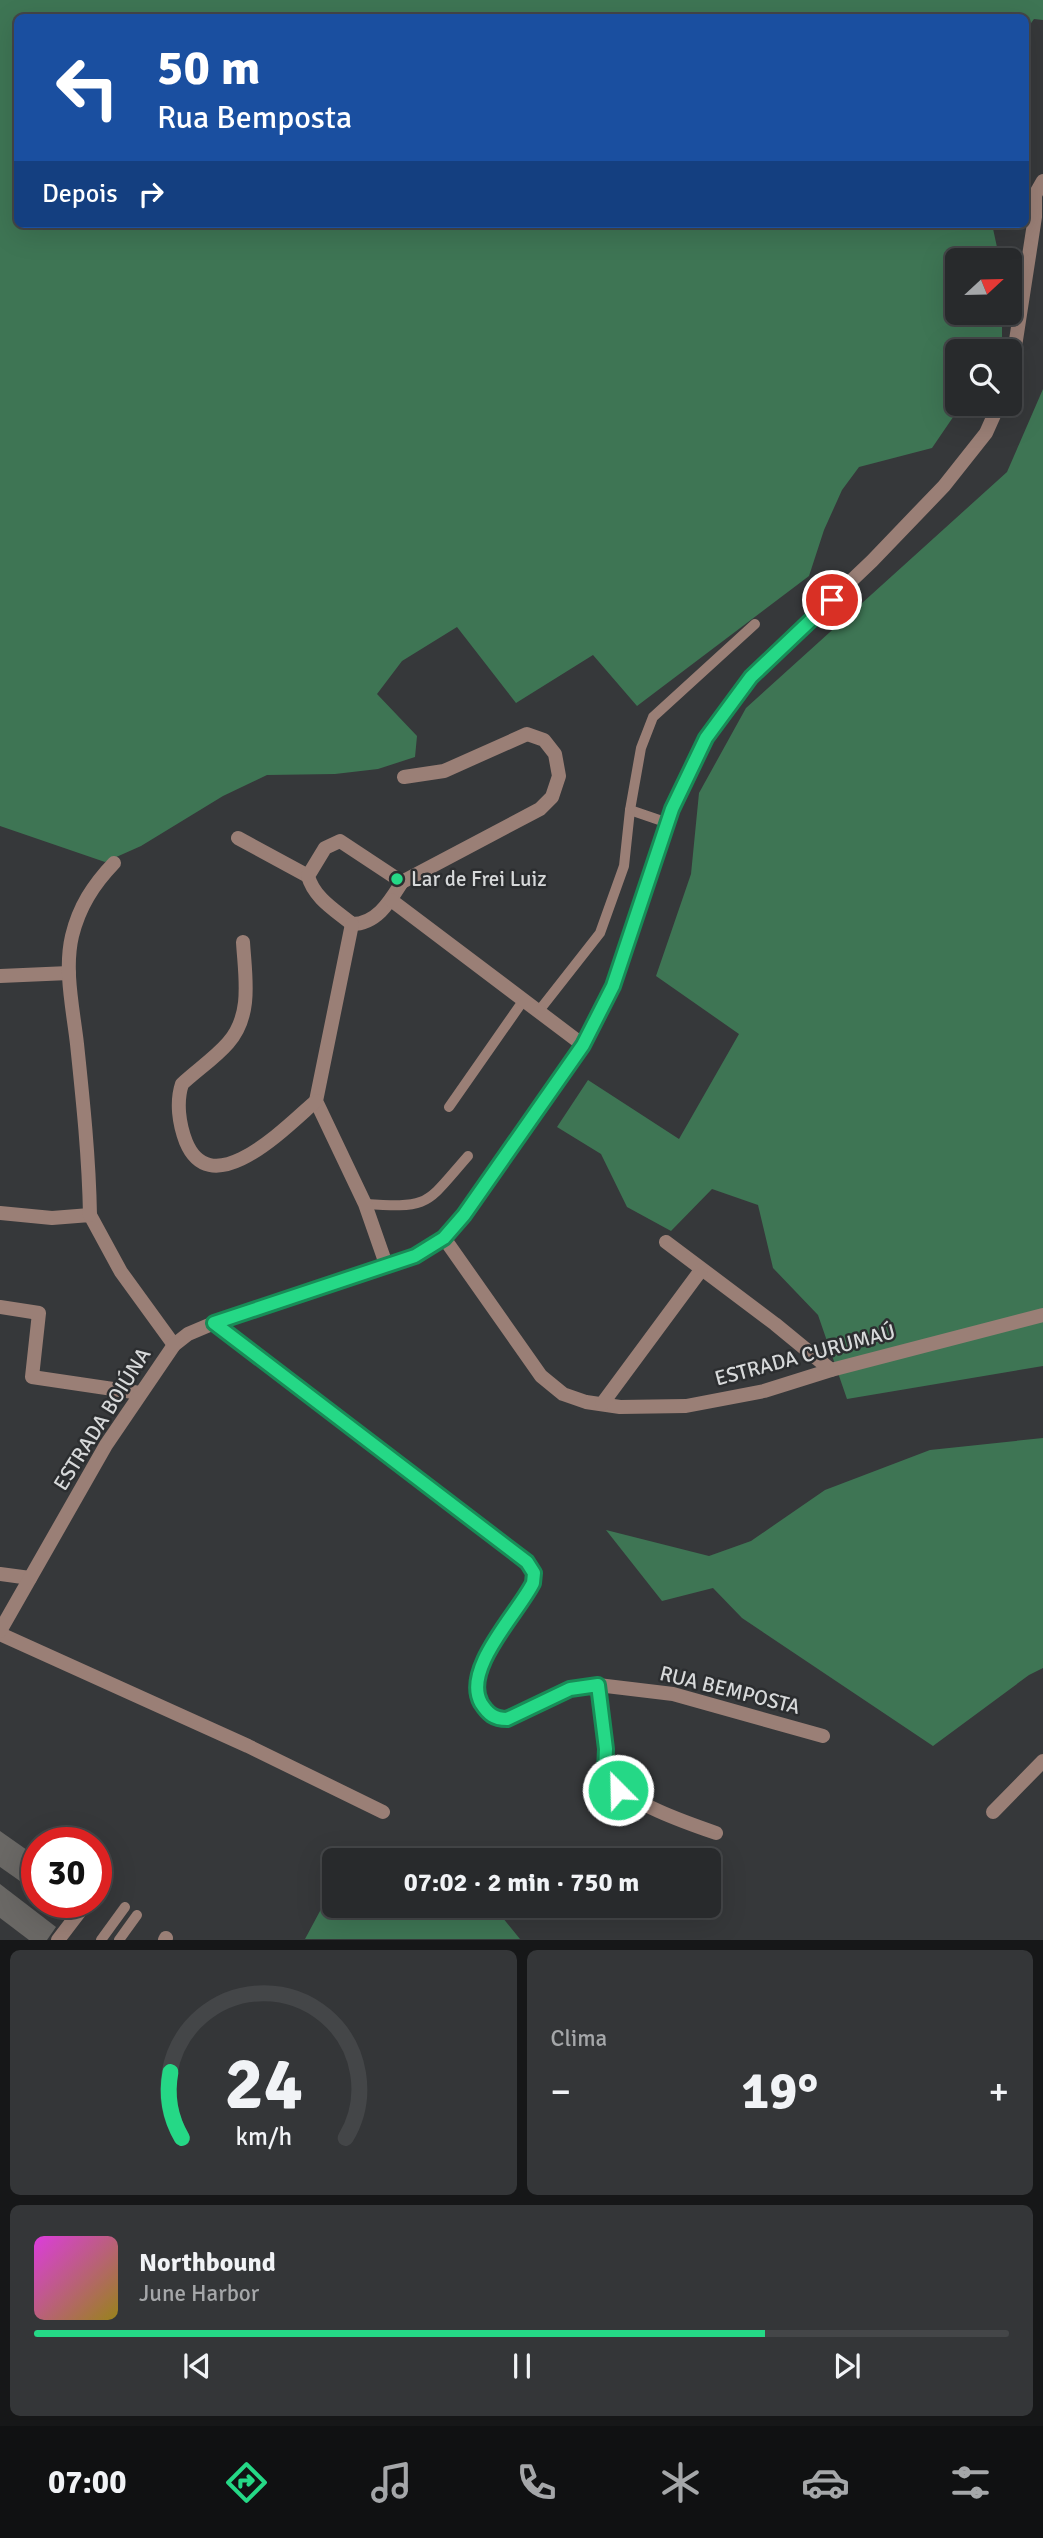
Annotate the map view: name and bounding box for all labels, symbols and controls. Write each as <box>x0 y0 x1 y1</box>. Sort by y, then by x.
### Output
text: 50 m <box>157 38 260 98</box>
icon: left <box>42 42 133 133</box>
text: Rua Bemposta <box>157 98 352 137</box>
icon: right <box>132 175 170 213</box>
text: Depois <box>42 178 118 210</box>
north arrow <box>945 248 1022 326</box>
map controls <box>945 248 1022 416</box>
button: search <box>945 339 1022 416</box>
pin <box>802 570 862 630</box>
icon: arrive <box>813 581 851 619</box>
place label: Lar de Frei Luiz <box>411 866 547 892</box>
marker: Lar de Frei Luiz <box>389 871 405 887</box>
street label: ESTRADA CURUMAÚ <box>712 1318 898 1392</box>
street label: ESTRADA BOIÚNA <box>48 1343 156 1495</box>
street label: RUA BEMPOSTA <box>657 1660 803 1720</box>
position arrow <box>581 1753 655 1827</box>
speed limit sign: 30 <box>21 1827 112 1918</box>
text: 07:02 · 2 min · 750 m <box>404 1867 639 1899</box>
text: Clima <box>551 2024 607 2053</box>
text: 24 <box>224 2041 303 2130</box>
text: 19° <box>741 2059 818 2123</box>
text: − <box>551 2068 571 2115</box>
text: + <box>988 2068 1009 2115</box>
text: km/h <box>235 2121 292 2152</box>
text: Northbound <box>139 2247 276 2279</box>
text: June Harbor <box>139 2279 259 2308</box>
icon: previous <box>178 2347 216 2385</box>
icon: pause <box>503 2347 541 2385</box>
icon: next <box>828 2347 866 2385</box>
icon: directions <box>222 2458 271 2507</box>
icon: music <box>367 2458 416 2507</box>
icon: phone <box>512 2458 561 2507</box>
icon: climate <box>656 2458 705 2507</box>
icon: car <box>801 2458 850 2507</box>
icon: filters <box>946 2458 995 2507</box>
text: 07:00 <box>48 2463 126 2502</box>

